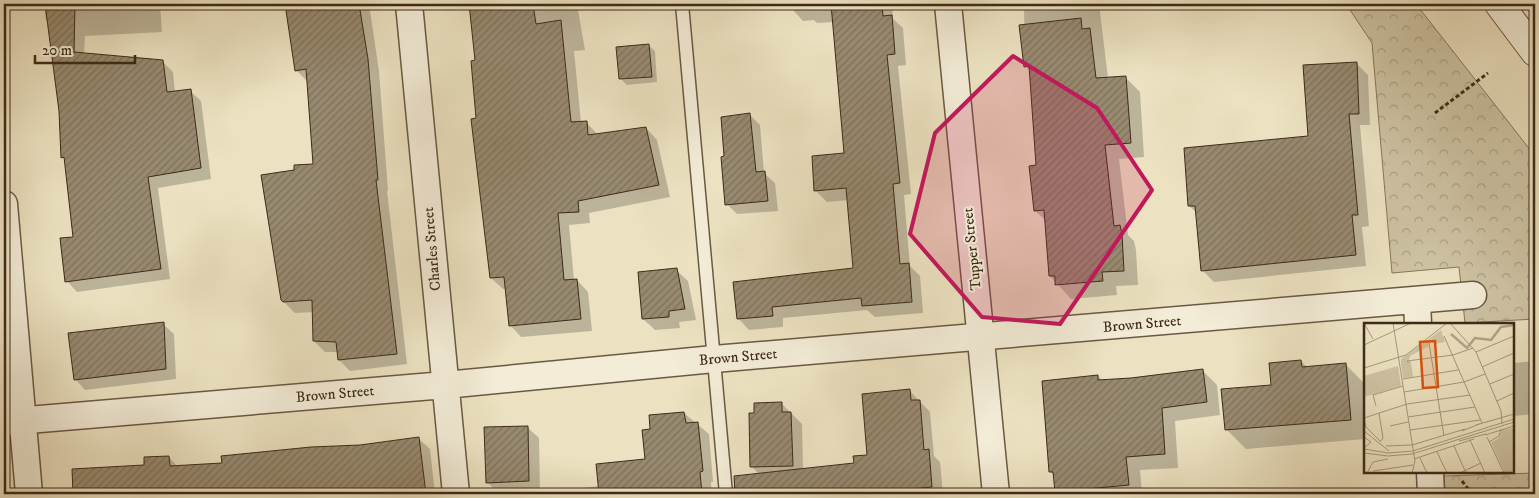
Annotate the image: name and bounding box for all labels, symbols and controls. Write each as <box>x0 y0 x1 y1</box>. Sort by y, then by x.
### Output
scale bar <box>35 32 135 64</box>
text: 20 m <box>42 41 72 60</box>
street label: Charles Street <box>419 206 445 292</box>
street label: Tupper Street <box>958 207 986 291</box>
street label: Brown Street <box>1102 311 1182 337</box>
inset map <box>1364 323 1514 473</box>
street label: Brown Street <box>698 344 778 370</box>
street label: Brown Street <box>295 381 375 407</box>

